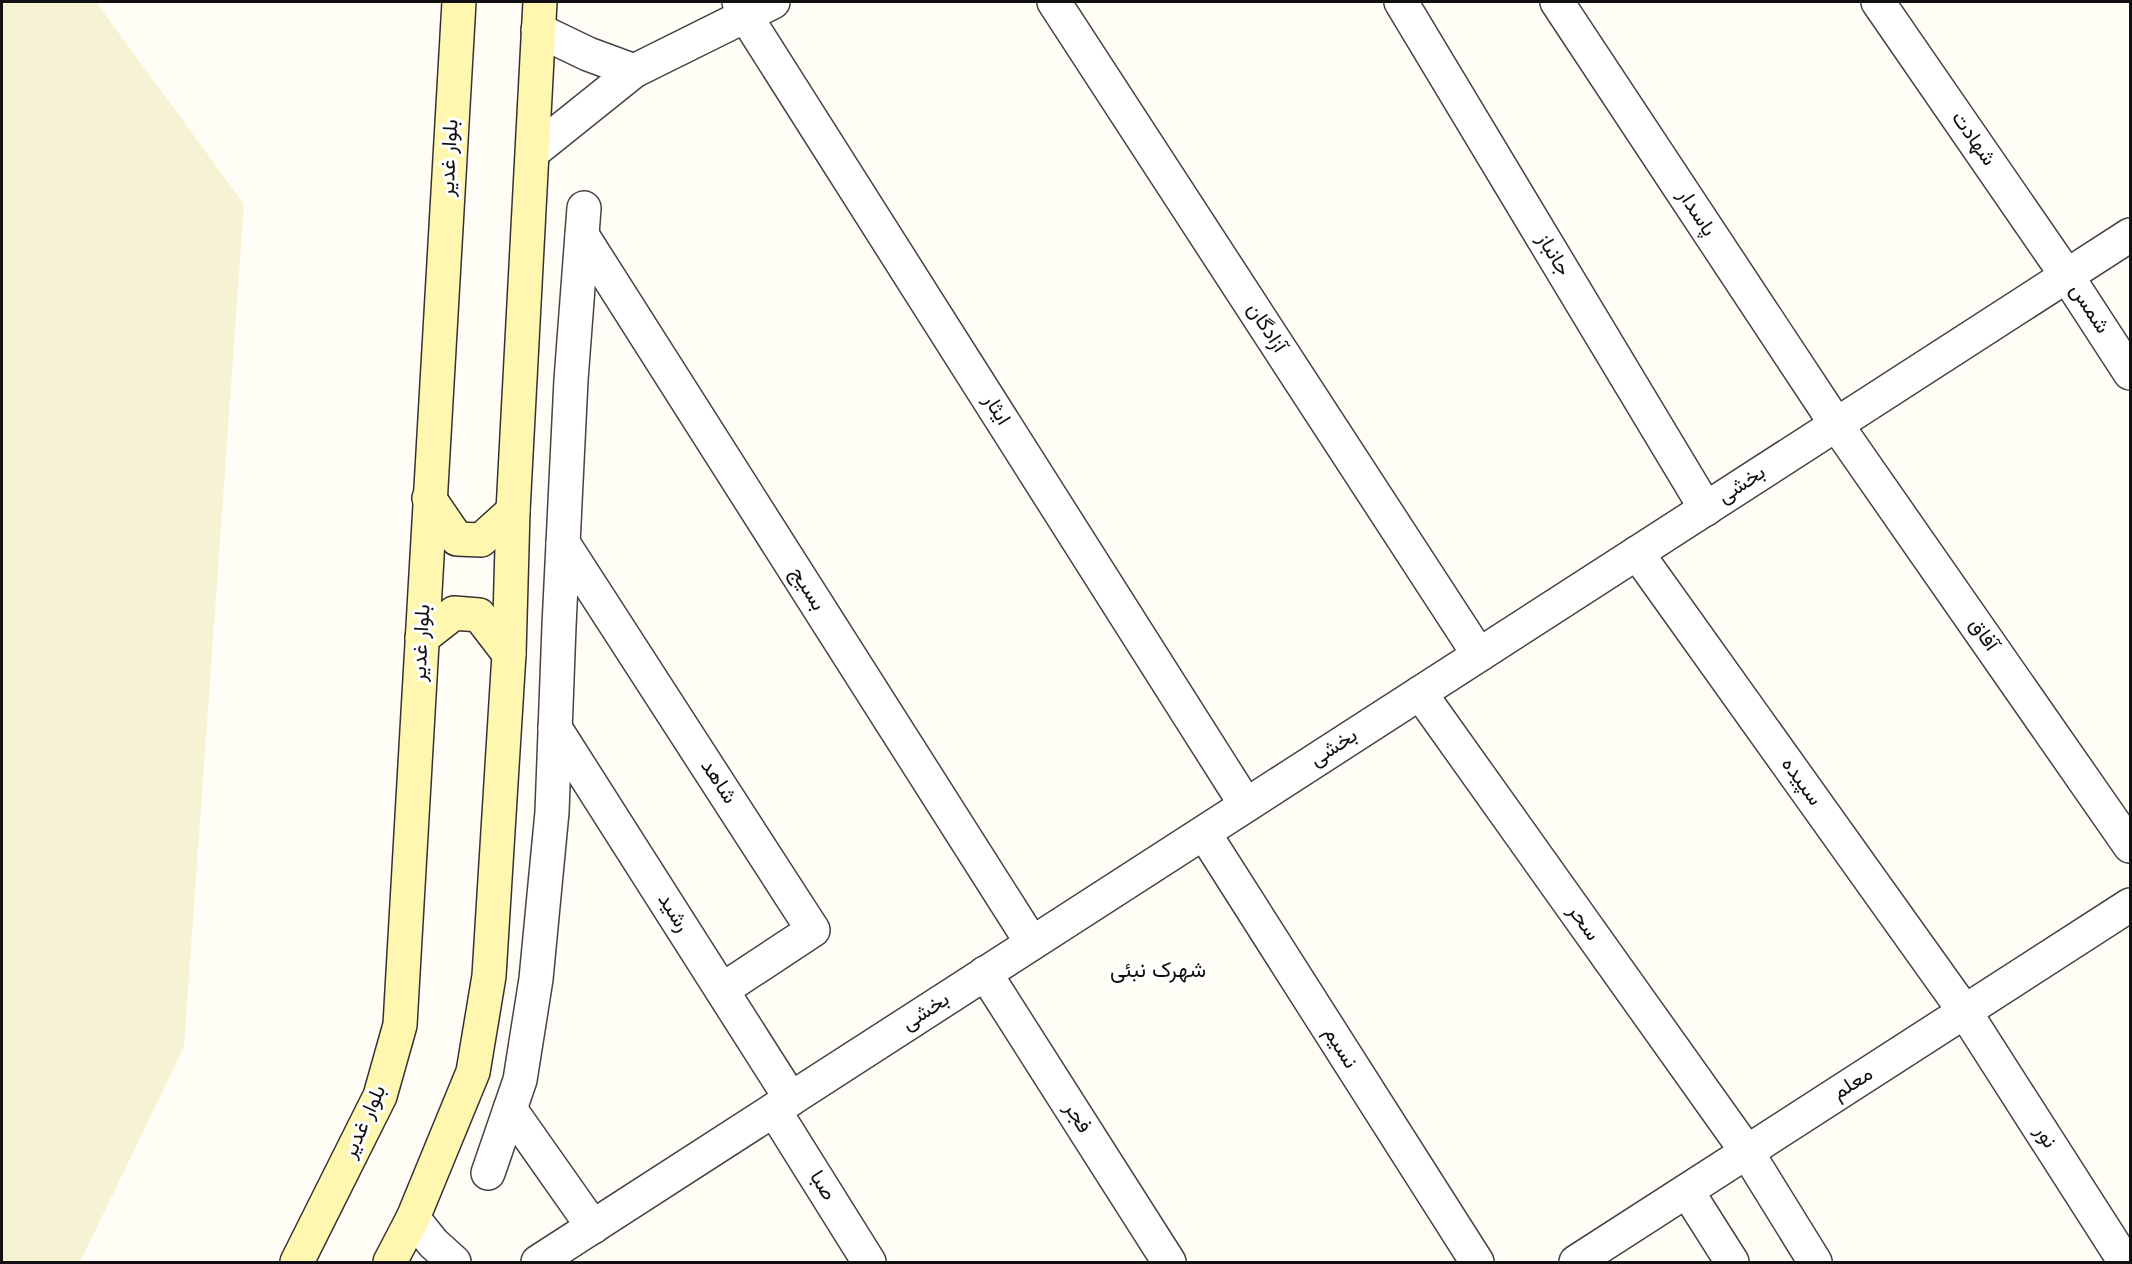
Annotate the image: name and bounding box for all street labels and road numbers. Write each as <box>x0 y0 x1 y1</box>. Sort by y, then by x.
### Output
street label: شهادت <box>1942 105 2004 173</box>
street label: بلوار غدیر <box>431 118 469 199</box>
street label: پاسدار <box>1668 181 1724 244</box>
street label: جانباز <box>1527 226 1579 283</box>
street label: شمس <box>2060 277 2118 341</box>
street label: آزادگان <box>1237 296 1296 362</box>
street label: ایثار <box>973 387 1019 432</box>
street label: بخشی <box>1711 457 1773 513</box>
street label: بسیج <box>781 560 833 618</box>
street label: بلوار غدیر <box>403 603 441 684</box>
street label: آفاق <box>1960 611 2008 660</box>
street label: بخشی <box>1303 720 1365 776</box>
street label: سپیده <box>1772 751 1830 813</box>
street label: شاهد <box>691 753 745 811</box>
street label: رشید <box>648 887 698 939</box>
street label: سحر <box>1558 897 1608 948</box>
street label: بخشی <box>895 984 957 1040</box>
street label: نسیم <box>1314 1020 1366 1076</box>
street label: معلم <box>1826 1058 1880 1110</box>
street label: بلوار غدیر <box>334 1080 396 1165</box>
street label: فجر <box>1054 1095 1099 1140</box>
street label: نور <box>2024 1118 2065 1155</box>
street label: صبا <box>800 1164 844 1208</box>

